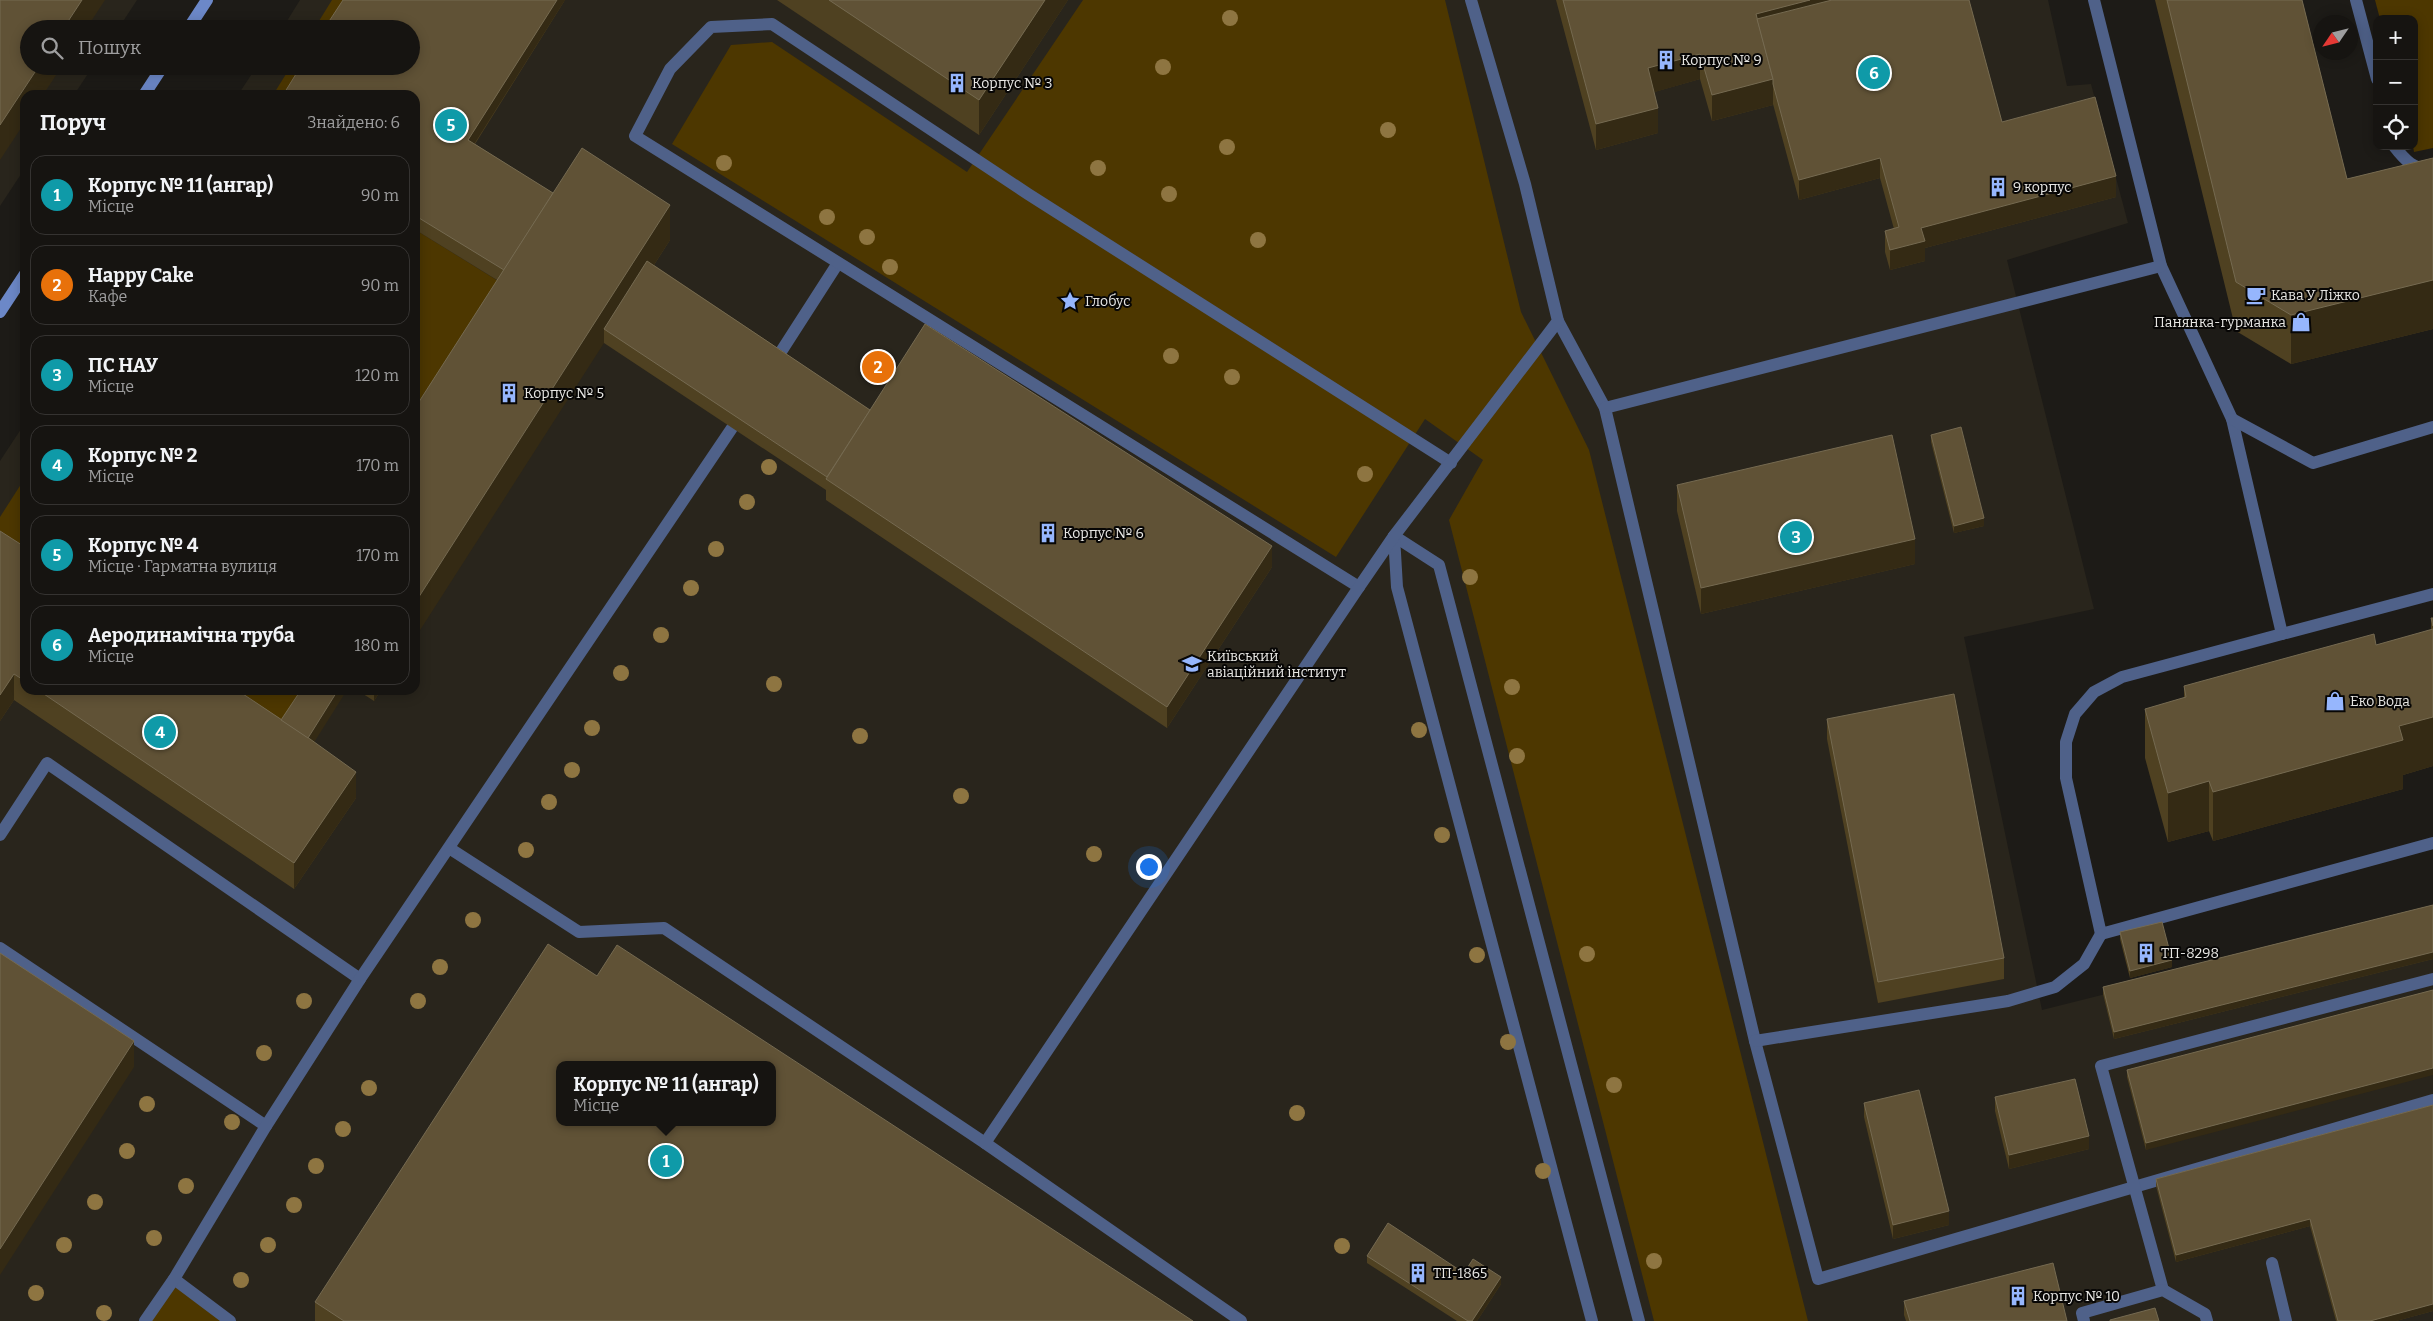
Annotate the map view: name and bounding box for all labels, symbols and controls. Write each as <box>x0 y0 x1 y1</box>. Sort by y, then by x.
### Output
north arrow <box>2313 15 2358 60</box>
map controls <box>2373 15 2418 150</box>
button: + <box>2373 15 2418 60</box>
search box <box>20 20 420 75</box>
icon: search <box>38 34 66 62</box>
text: Пошук <box>78 36 141 59</box>
building icon: Корпус № 9 <box>1655 49 1677 71</box>
place label: Корпус № 9 <box>1681 52 1762 69</box>
pin: 6 <box>1858 54 1890 92</box>
button: − <box>2373 60 2418 105</box>
building icon: Корпус № 3 <box>946 72 968 94</box>
place label: Корпус № 3 <box>972 75 1052 92</box>
button: locate <box>2373 105 2418 150</box>
pin: 5 <box>435 106 467 144</box>
text: Поруч <box>40 110 106 136</box>
text: Знайдено: 6 <box>307 113 400 132</box>
text: Корпус № 11 (ангар) <box>88 174 273 197</box>
building icon: 9 корпус <box>1987 176 2009 198</box>
place label: 9 корпус <box>2013 179 2072 196</box>
text: 1 <box>54 186 60 205</box>
text: 90 m <box>361 186 399 205</box>
text: Місце <box>88 197 134 216</box>
text: Happy Cake <box>88 264 194 287</box>
text: 2 <box>52 276 62 295</box>
text: 90 m <box>361 276 399 295</box>
cafe icon: Кава У Ліжко <box>2245 284 2267 306</box>
text: Кафе <box>88 287 127 306</box>
place label: Кава У Ліжко <box>2271 287 2360 304</box>
place icon: Глобус <box>1059 290 1081 312</box>
place label: Глобус <box>1085 293 1130 310</box>
shop icon: Панянка-гурманка <box>2290 311 2312 333</box>
place label: Панянка-гурманка <box>2154 314 2286 331</box>
pin: 2 <box>862 348 894 386</box>
text: ПС НАУ <box>88 354 158 377</box>
text: 3 <box>52 366 62 385</box>
text: 120 m <box>355 366 399 385</box>
text: Місце <box>88 377 134 396</box>
building icon: Корпус № 5 <box>498 382 520 404</box>
place label: Корпус № 5 <box>524 385 604 402</box>
text: Корпус № 2 <box>88 444 197 467</box>
text: 4 <box>52 456 62 475</box>
text: 170 m <box>356 456 399 475</box>
text: Місце <box>88 467 134 486</box>
pin: 3 <box>1780 518 1812 556</box>
building icon: Корпус № 6 <box>1037 522 1059 544</box>
place label: Корпус № 6 <box>1063 525 1144 542</box>
text: Корпус № 4 <box>88 534 198 557</box>
text: 5 <box>53 546 61 565</box>
text: 170 m <box>356 546 399 565</box>
text: Місце · Гарматна вулиця <box>88 557 277 576</box>
text: Аеродинамічна труба <box>88 624 295 647</box>
text: 6 <box>52 636 62 655</box>
text: 180 m <box>354 636 399 655</box>
text: Місце <box>88 647 134 666</box>
place label: Київський авіаційний інститут <box>1207 648 1346 681</box>
school or university icon: Київський авіаційний інститут <box>1181 653 1203 675</box>
shop icon: Еко Вода <box>2324 690 2346 712</box>
place label: Еко Вода <box>2350 693 2410 710</box>
pin: 4 <box>144 713 176 751</box>
your location <box>1136 854 1162 880</box>
building icon: ТП-8298 <box>2135 942 2157 964</box>
place label: ТП-8298 <box>2161 945 2219 962</box>
popup <box>556 1061 776 1126</box>
text: Корпус № 11 (ангар) <box>573 1073 759 1096</box>
text: Місце <box>573 1096 619 1115</box>
pin: 1 <box>650 1142 682 1180</box>
building icon: ТП-1865 <box>1407 1262 1429 1284</box>
place label: ТП-1865 <box>1433 1265 1487 1282</box>
building icon: Корпус № 10 <box>2007 1285 2029 1307</box>
place label: Корпус № 10 <box>2033 1288 2120 1305</box>

